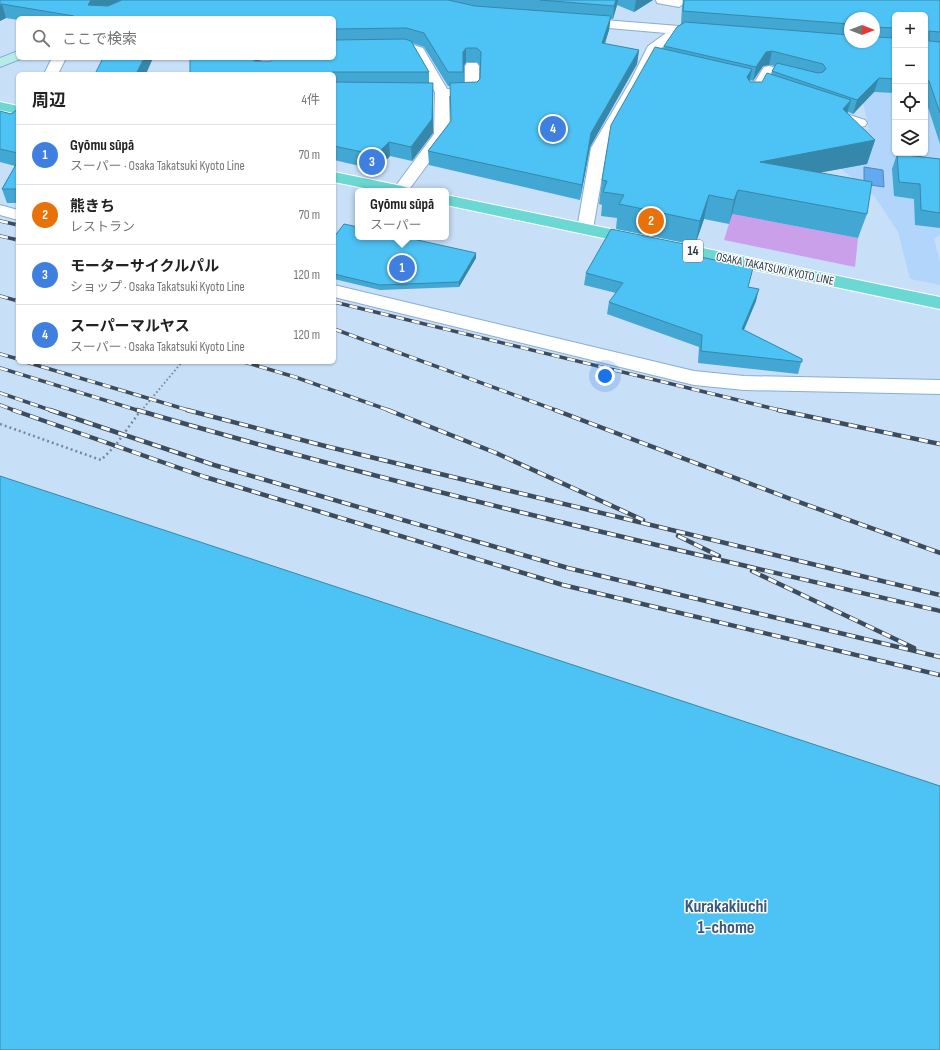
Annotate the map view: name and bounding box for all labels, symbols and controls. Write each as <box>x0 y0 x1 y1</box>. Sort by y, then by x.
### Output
north arrow <box>844 12 880 48</box>
map controls <box>892 12 928 156</box>
button: + <box>892 12 928 48</box>
search box <box>16 16 336 60</box>
icon: search <box>30 27 52 49</box>
text: ここで検索 <box>62 30 137 49</box>
button: − <box>892 48 928 84</box>
button: locate <box>892 84 928 120</box>
text: 周辺 <box>32 91 66 111</box>
text: 4件 <box>302 92 320 108</box>
pin: 4 <box>540 114 566 144</box>
button: layers <box>892 120 928 156</box>
text: Gyōmu sūpā <box>70 136 134 155</box>
text: 1 <box>42 147 48 163</box>
text: 70 m <box>299 147 320 163</box>
pin: 3 <box>359 147 385 177</box>
text: スーパー · Osaka Takatsuki Kyoto Line <box>70 158 245 174</box>
popup <box>355 188 449 240</box>
text: Gyōmu sūpā <box>370 195 434 214</box>
text: 熊きち <box>70 197 115 216</box>
pin: 2 <box>638 206 664 236</box>
text: 2 <box>42 207 48 223</box>
text: 70 m <box>299 207 320 223</box>
text: スーパー <box>370 217 422 233</box>
text: レストラン <box>70 219 135 235</box>
road number: 14 <box>683 240 703 262</box>
street label: OSAKA TAKATSUKI KYOTO LINE <box>715 249 835 289</box>
pin: 1 <box>389 253 415 283</box>
text: モーターサイクルパル <box>70 257 219 276</box>
text: 3 <box>42 267 48 283</box>
text: 120 m <box>294 267 320 283</box>
text: ショップ · Osaka Takatsuki Kyoto Line <box>70 279 245 295</box>
text: スーパーマルヤス <box>70 317 190 336</box>
text: 4 <box>42 327 48 343</box>
text: 120 m <box>294 327 320 343</box>
text: スーパー · Osaka Takatsuki Kyoto Line <box>70 339 245 355</box>
your location <box>595 366 615 386</box>
district label: Kurakakiuchi 1-chome <box>685 896 767 938</box>

